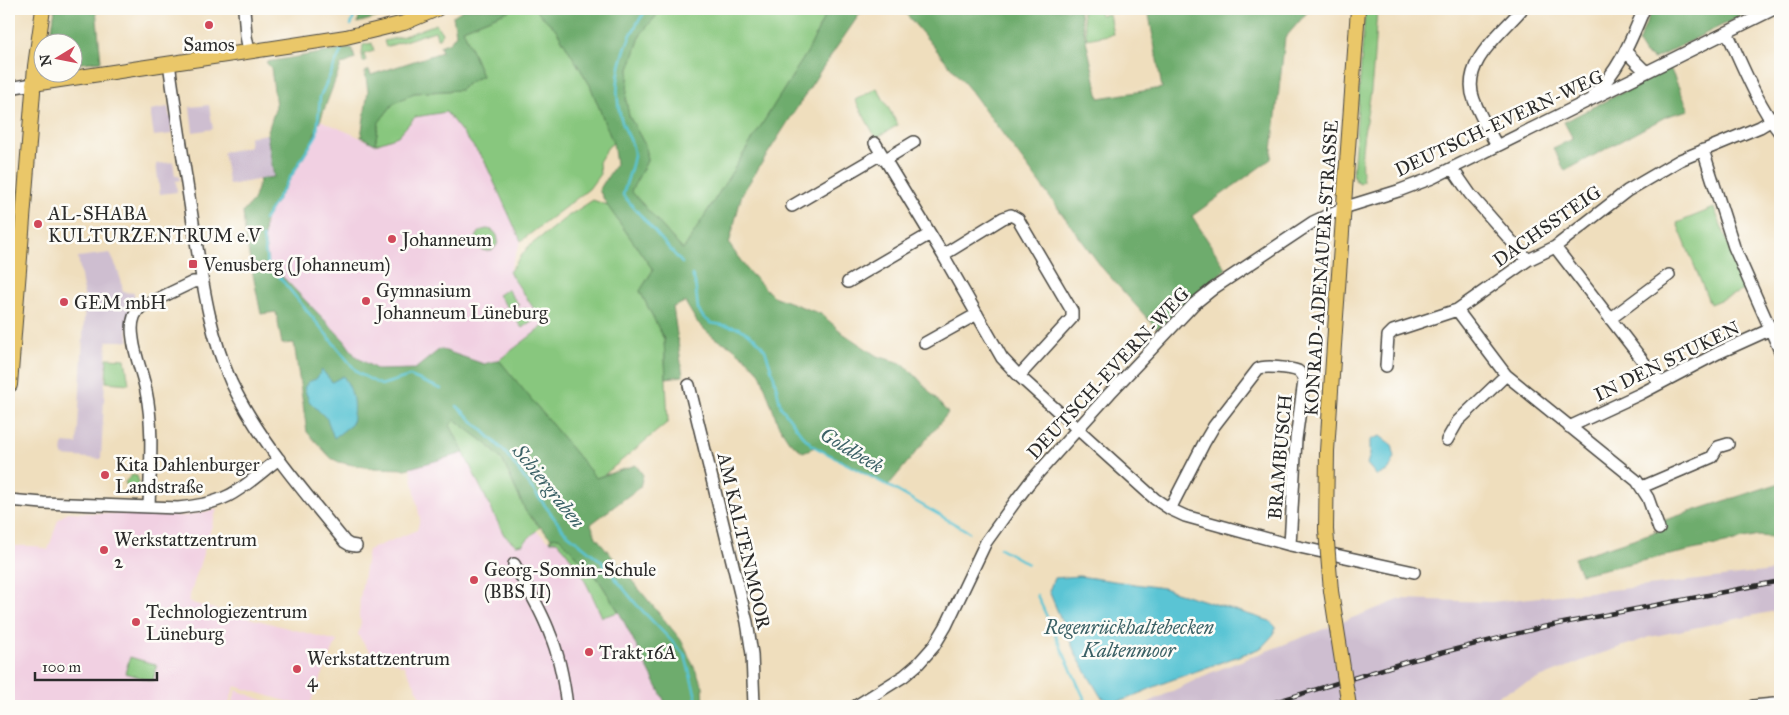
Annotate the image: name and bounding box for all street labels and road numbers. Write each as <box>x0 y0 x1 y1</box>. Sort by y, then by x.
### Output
street label: DEUTSCH-EVERN-WEG <box>1391 64 1607 181</box>
street label: KONRAD-ADENAUER-STRASSE <box>1299 119 1343 417</box>
street label: DACHSSTEIG <box>1489 180 1606 272</box>
street label: DEUTSCH-EVERN-WEG <box>1022 282 1194 464</box>
street label: IN DEN STUKEN <box>1590 316 1744 406</box>
street label: BRAMBUSCH <box>1263 393 1297 521</box>
street label: AM KALTENMOOR <box>712 450 776 632</box>

